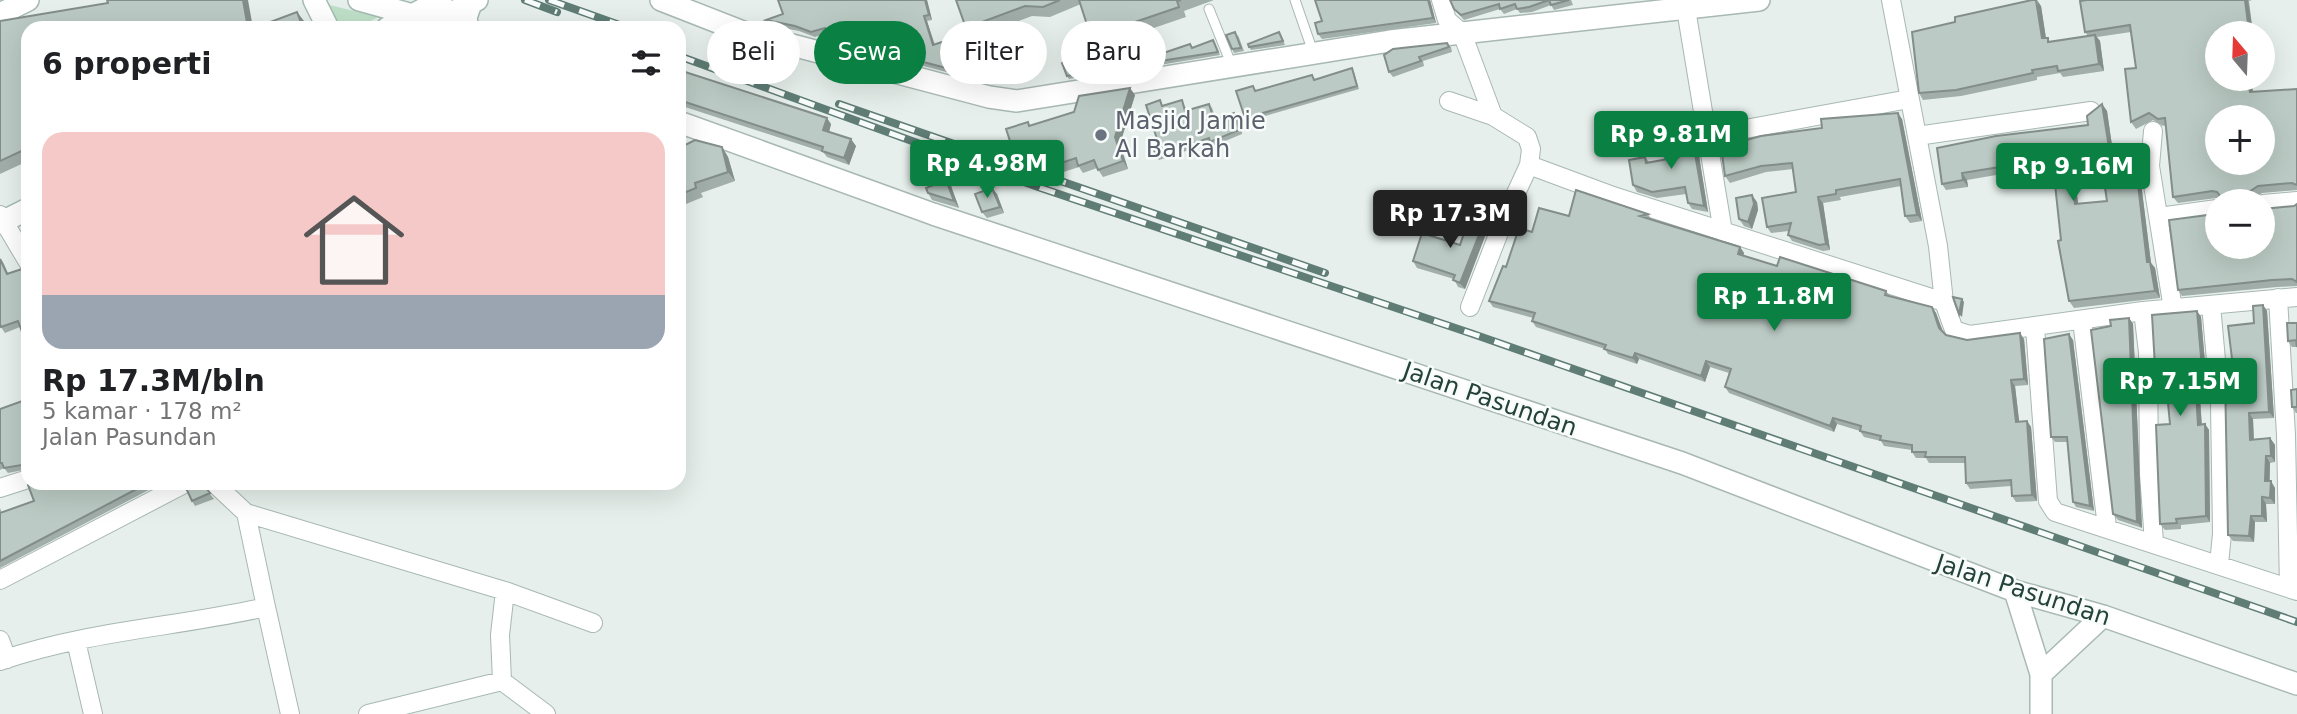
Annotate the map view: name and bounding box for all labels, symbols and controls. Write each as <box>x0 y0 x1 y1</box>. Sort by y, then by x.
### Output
chip: Beli <box>707 21 800 84</box>
chip: Sewa <box>814 21 926 84</box>
chip: Filter <box>940 21 1047 84</box>
chip: Baru <box>1061 21 1166 84</box>
north arrow <box>2205 21 2275 91</box>
map controls <box>2205 21 2275 259</box>
icon: filters <box>627 44 665 82</box>
text: 6 properti <box>42 46 211 81</box>
button: + <box>2205 105 2275 175</box>
place label: Masjid Jamie Al Barkah <box>1115 107 1266 163</box>
pin: Rp 9.81M <box>1599 111 1743 171</box>
text: Rp 9.81M <box>1610 121 1732 147</box>
marker: Masjid Jamie Al Barkah <box>1093 127 1109 143</box>
pin: Rp 4.98M <box>915 140 1059 200</box>
pin: Rp 9.16M <box>2001 144 2145 203</box>
text: Rp 4.98M <box>926 150 1048 176</box>
text: Rp 9.16M <box>2012 153 2134 179</box>
icon: home <box>291 177 417 303</box>
button: − <box>2205 189 2275 259</box>
pin: Rp 17.3M <box>1378 190 1522 250</box>
text: Rp 17.3M <box>1389 200 1511 226</box>
pin: Rp 11.8M <box>1702 274 1846 333</box>
text: Rp 11.8M <box>1713 283 1835 309</box>
street label: Jalan Pasundan <box>1397 355 1581 442</box>
pin: Rp 7.15M <box>2108 358 2252 418</box>
text: Rp 17.3M/bln <box>42 363 265 398</box>
text: Rp 7.15M <box>2119 368 2241 394</box>
text: 5 kamar · 178 m² <box>42 398 242 424</box>
text: Jalan Pasundan <box>42 424 217 450</box>
street label: Jalan Pasundan <box>1930 548 2114 631</box>

